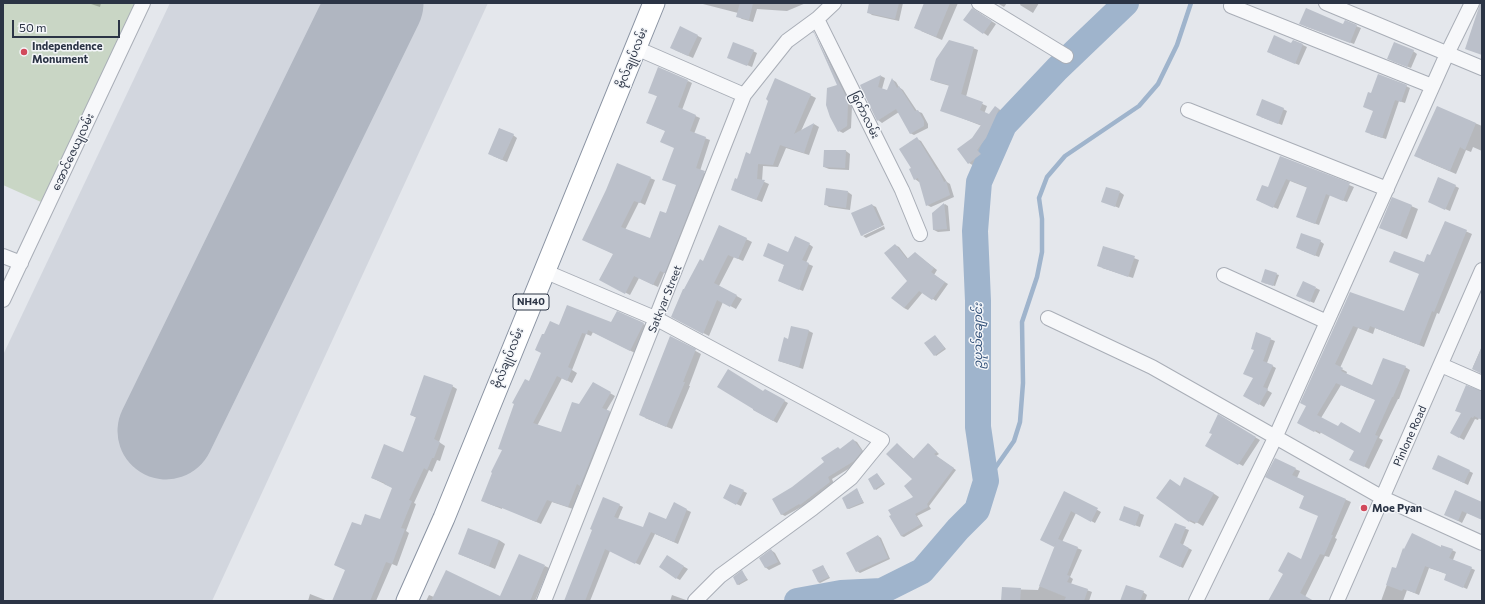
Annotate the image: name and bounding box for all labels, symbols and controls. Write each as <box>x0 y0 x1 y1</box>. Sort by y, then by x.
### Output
scale bar <box>14 12 122 38</box>
text: 50 m <box>19 20 47 34</box>
street label: ဗိုလ်ချုပ်လမ်း <box>614 26 650 90</box>
place label: Independence Monument <box>32 39 102 65</box>
marker: Independence Monument <box>19 47 29 57</box>
street label: စြက်ာလမ်း <box>848 89 882 141</box>
street label: အောင်ဇေယျလမ်း <box>49 111 97 193</box>
street label: Satkyar Street <box>645 263 685 335</box>
road number: NH40 <box>513 294 549 310</box>
water label: ဥပုသ်ချောင်း <box>971 303 985 369</box>
street label: ဗိုလ်ချုပ်လမ်း <box>490 326 526 390</box>
street label: Pinlone Road <box>1391 403 1429 469</box>
place label: Moe Pyan <box>1372 501 1422 515</box>
marker: Moe Pyan <box>1359 503 1369 513</box>

